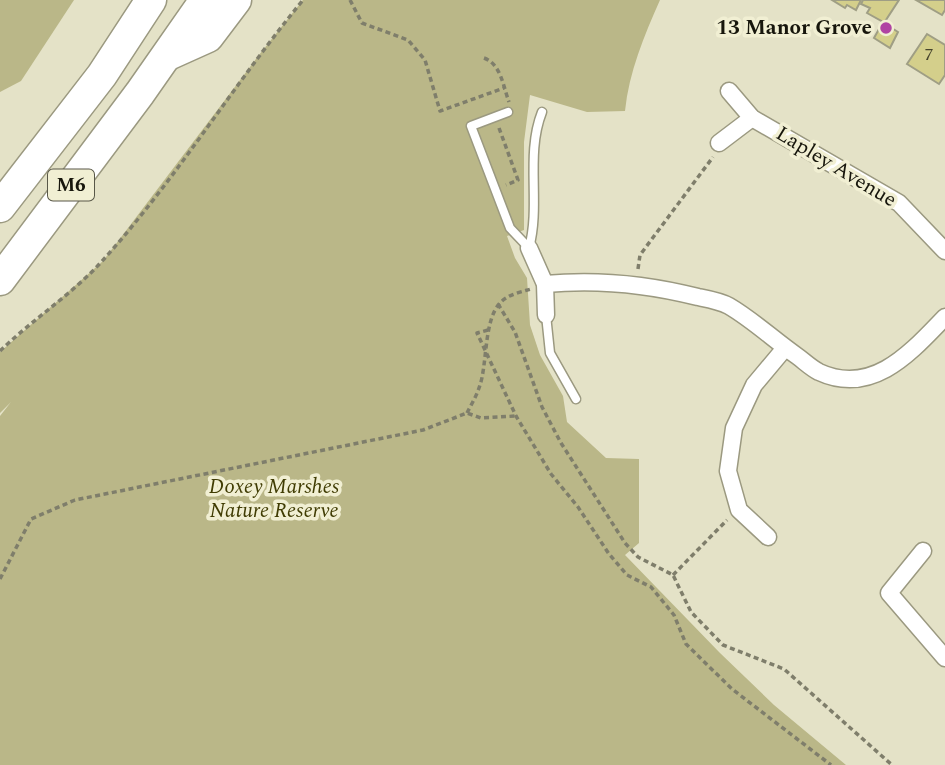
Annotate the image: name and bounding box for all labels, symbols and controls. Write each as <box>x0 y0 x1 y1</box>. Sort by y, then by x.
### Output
place label: 13 Manor Grove <box>716 12 872 44</box>
marker: 13 Manor Grove <box>878 20 894 36</box>
house number: 7 <box>925 41 934 68</box>
street label: Lapley Avenue <box>769 118 903 216</box>
road number: M6 <box>48 169 94 200</box>
park label: Doxey Marshes Nature Reserve <box>209 471 340 527</box>

